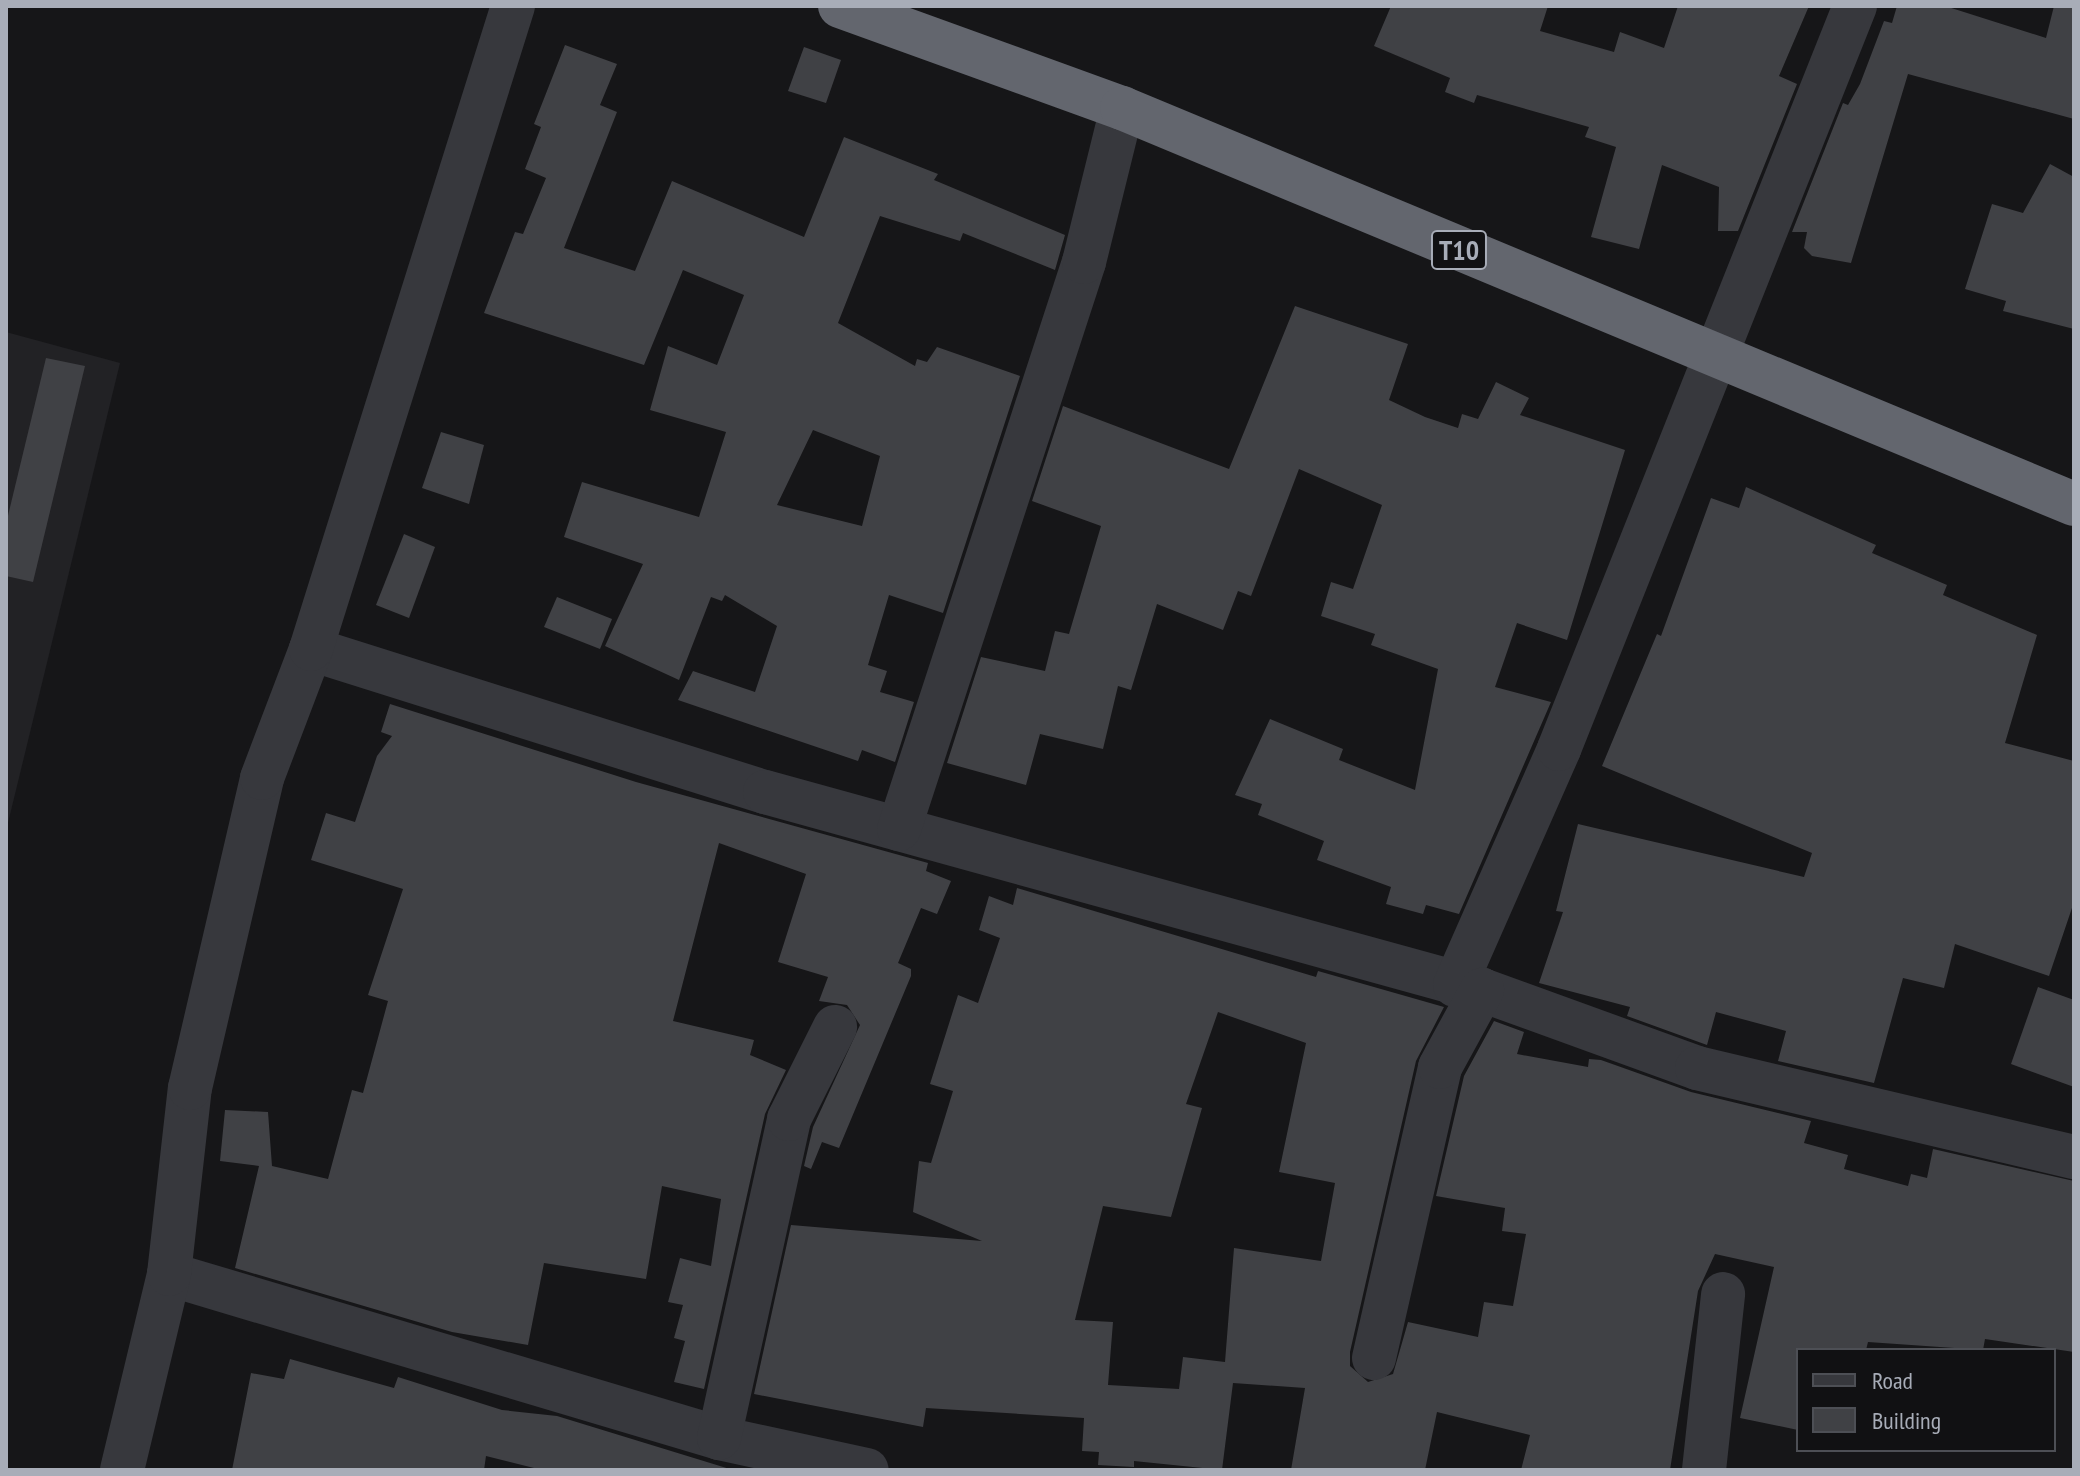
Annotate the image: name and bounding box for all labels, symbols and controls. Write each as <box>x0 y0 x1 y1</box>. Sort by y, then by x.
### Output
road number: T10 <box>1429 226 1489 274</box>
legend <box>1796 1348 2056 1452</box>
text: Road <box>1872 1365 1913 1396</box>
text: Building <box>1872 1405 1941 1436</box>

